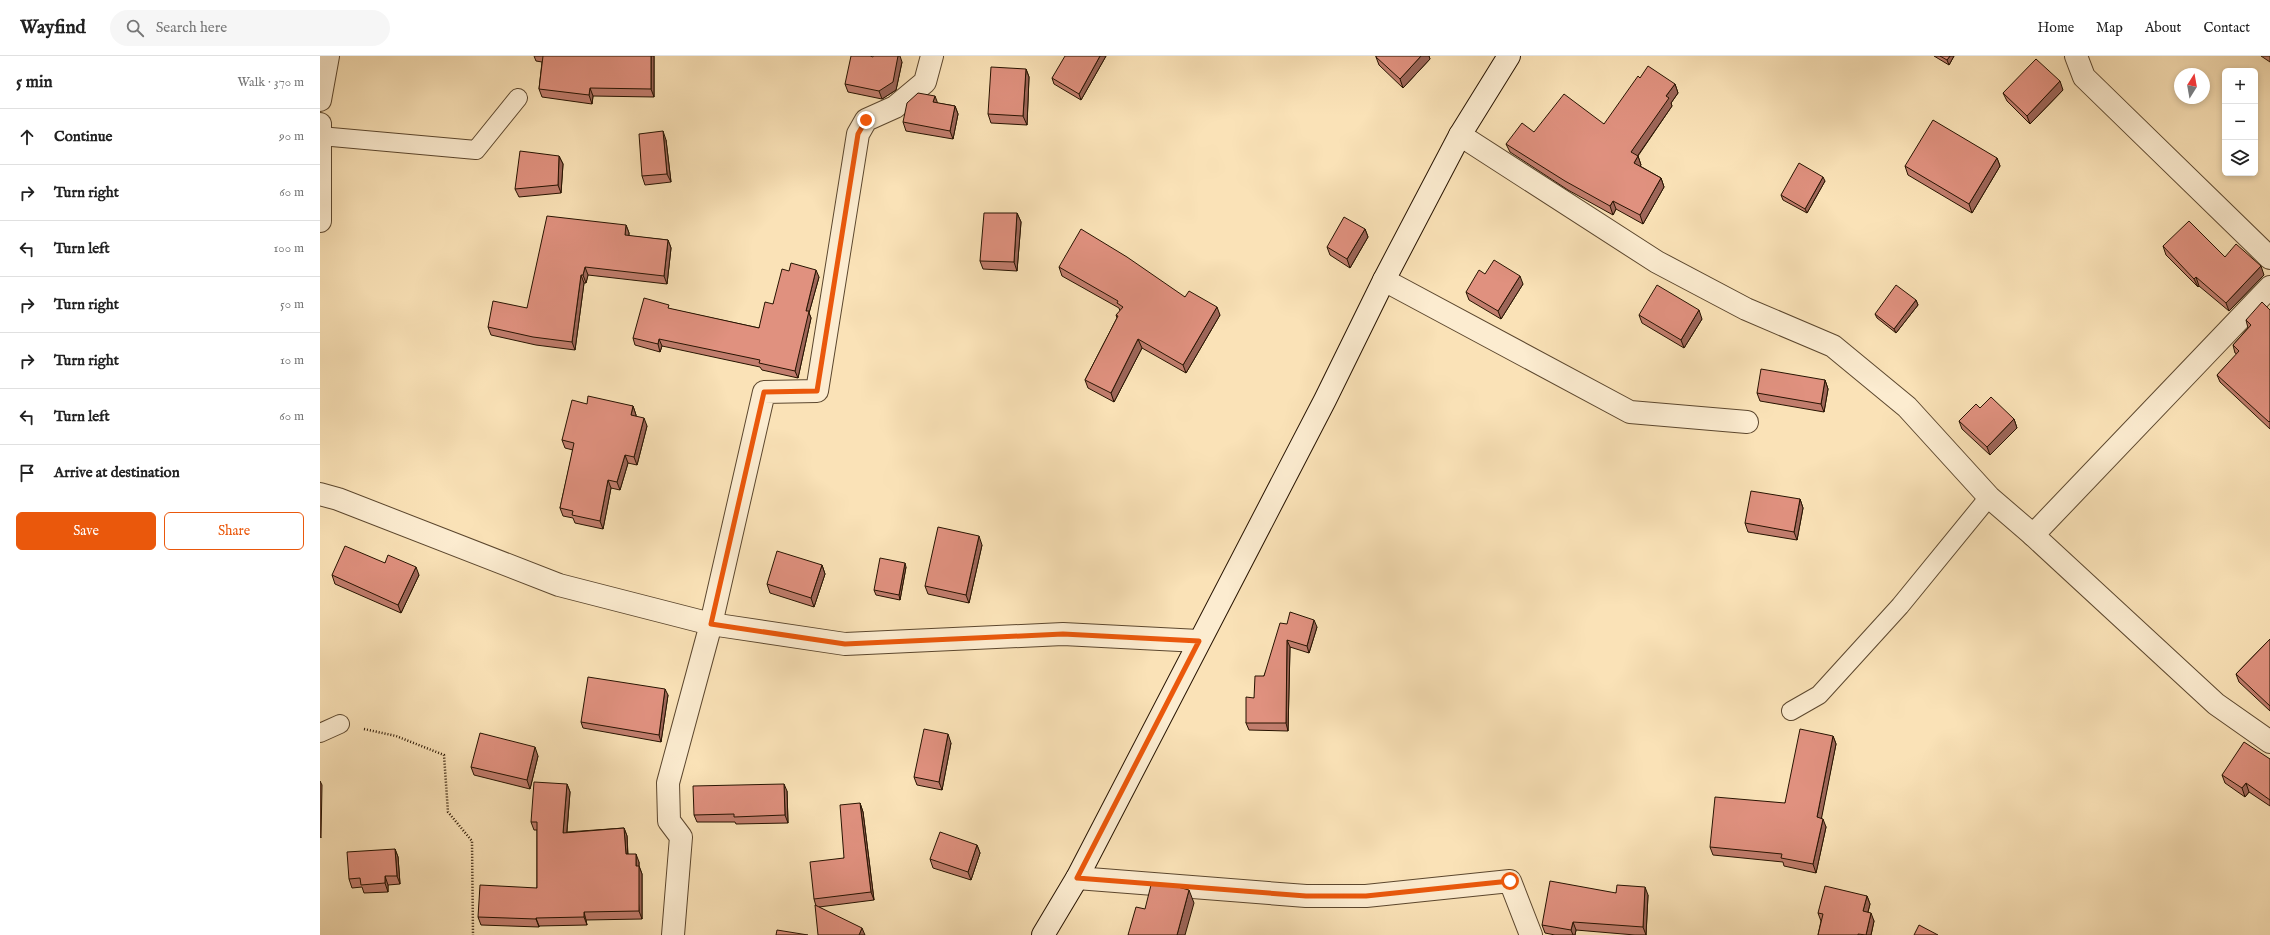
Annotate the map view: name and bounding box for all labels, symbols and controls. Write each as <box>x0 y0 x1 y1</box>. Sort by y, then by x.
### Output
search box <box>110 10 390 46</box>
text: Wayfind <box>20 16 86 40</box>
icon: search <box>124 17 146 39</box>
text: Search here <box>156 18 227 37</box>
text: Home <box>2038 19 2074 37</box>
text: Map <box>2096 19 2123 37</box>
text: About <box>2145 19 2181 37</box>
text: Contact <box>2203 19 2250 37</box>
north arrow <box>2174 68 2210 104</box>
map controls <box>2222 68 2258 176</box>
button: + <box>2222 68 2258 104</box>
text: 5 min <box>16 72 53 93</box>
text: Walk · 370 m <box>238 74 304 91</box>
button: − <box>2222 104 2258 140</box>
route end <box>857 111 875 129</box>
icon: ahead <box>16 126 38 148</box>
text: Continue <box>54 127 112 146</box>
text: 90 m <box>279 128 304 145</box>
button: layers <box>2222 140 2258 176</box>
icon: right <box>16 182 38 204</box>
text: Turn right <box>54 183 119 202</box>
text: 60 m <box>279 184 304 201</box>
icon: left <box>16 238 38 260</box>
text: Turn left <box>54 239 110 258</box>
text: 100 m <box>274 240 304 257</box>
icon: right <box>16 294 38 316</box>
text: Turn right <box>54 295 119 314</box>
text: 50 m <box>280 296 304 313</box>
icon: right <box>16 350 38 372</box>
text: Turn right <box>54 351 119 370</box>
text: 10 m <box>280 352 304 369</box>
icon: left <box>16 406 38 428</box>
text: Turn left <box>54 407 110 426</box>
text: 60 m <box>279 408 304 425</box>
icon: arrive <box>16 462 38 484</box>
text: Arrive at destination <box>54 463 180 482</box>
button: Save <box>16 512 156 550</box>
button: Share <box>164 512 304 550</box>
route start <box>1501 872 1519 890</box>

